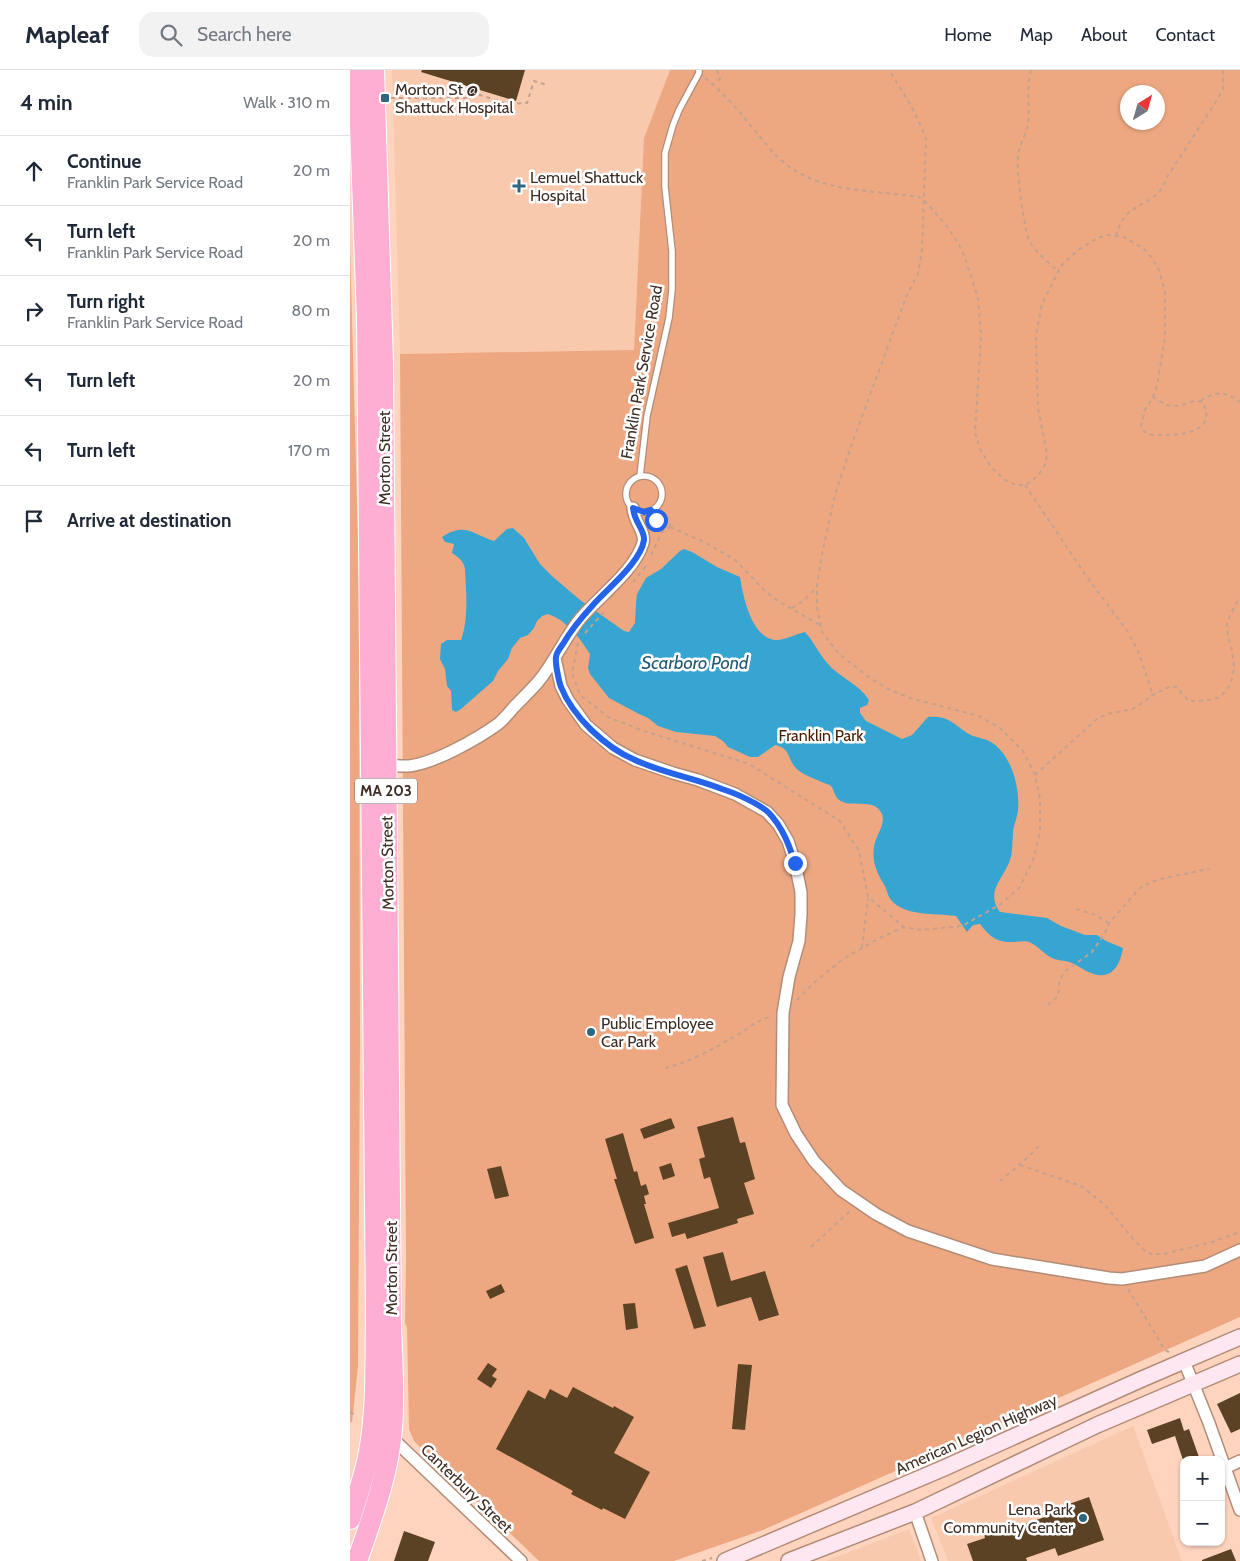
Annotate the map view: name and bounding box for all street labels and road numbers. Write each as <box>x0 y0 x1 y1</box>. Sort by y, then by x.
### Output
street label: Franklin Park Service Road <box>617 284 666 460</box>
street label: Morton Street <box>375 410 394 505</box>
road number: MA 203 <box>355 778 417 804</box>
street label: Morton Street <box>377 815 398 910</box>
street label: Morton Street <box>382 1220 401 1315</box>
street label: American Legion Highway <box>892 1390 1060 1479</box>
street label: Canterbury Street <box>417 1440 517 1537</box>

